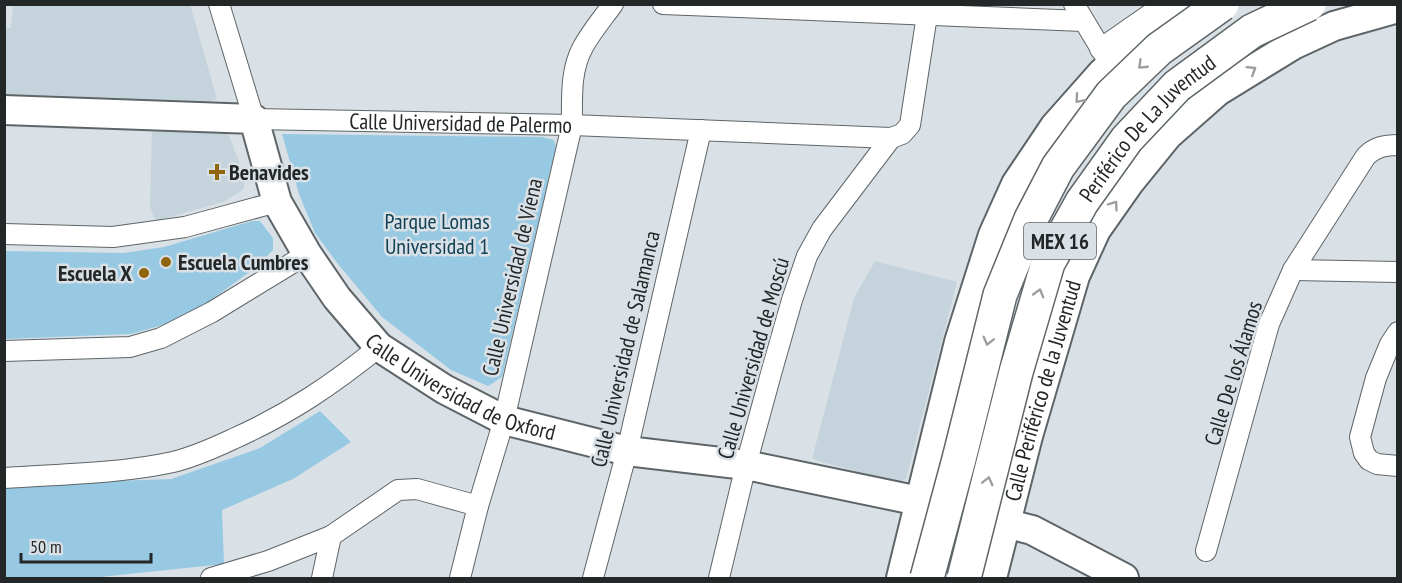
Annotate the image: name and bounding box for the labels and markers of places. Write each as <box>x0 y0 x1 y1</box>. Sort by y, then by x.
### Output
place label: Benavides <box>229 158 309 186</box>
marker: Benavides <box>210 165 224 179</box>
place label: Escuela Cumbres <box>178 248 309 276</box>
marker: Escuela Cumbres <box>159 255 173 269</box>
place label: Escuela X <box>58 259 132 287</box>
marker: Escuela X <box>137 266 151 280</box>

